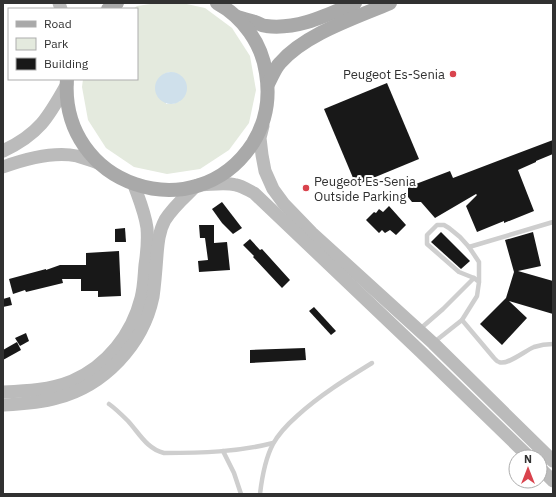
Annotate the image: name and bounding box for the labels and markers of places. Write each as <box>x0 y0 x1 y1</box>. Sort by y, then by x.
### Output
place label: Peugeot Es-Senia <box>343 66 445 83</box>
marker: Peugeot Es-Senia <box>448 69 458 79</box>
place label: Peugeot Es-Senia Outside Parking <box>314 173 416 205</box>
marker: Peugeot Es-Senia Outside Parking <box>301 183 311 193</box>

